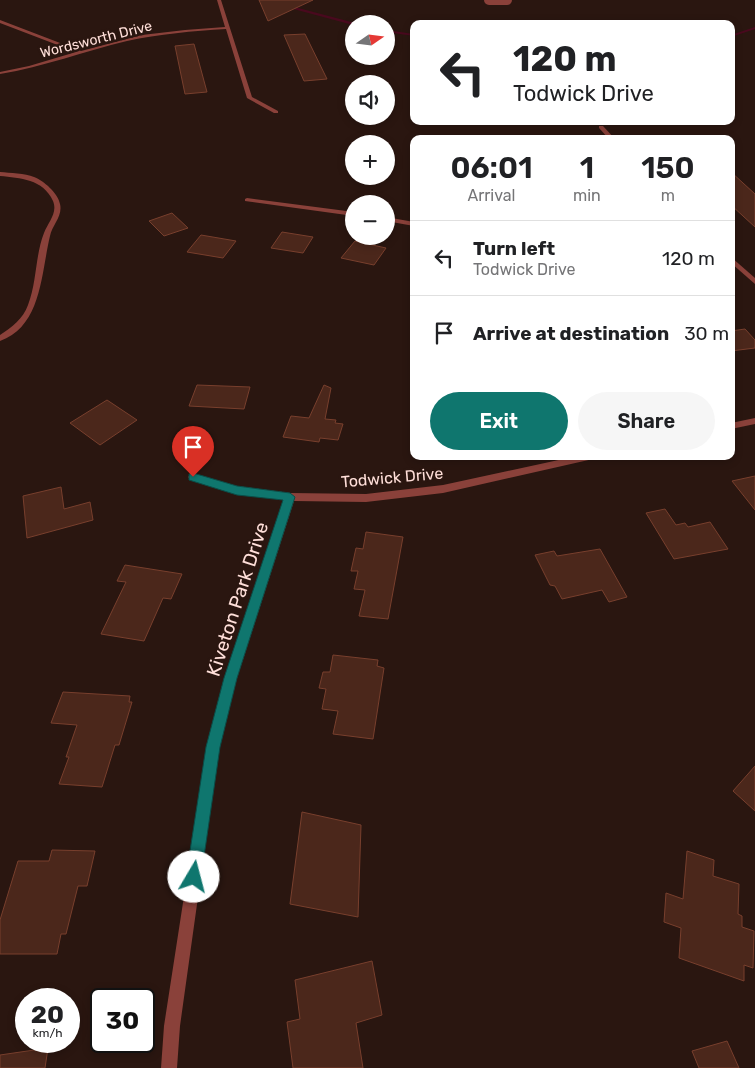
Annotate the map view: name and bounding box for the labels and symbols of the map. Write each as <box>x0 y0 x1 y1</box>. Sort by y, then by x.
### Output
north arrow <box>345 15 395 65</box>
street label: Wordsworth Drive <box>38 17 154 62</box>
pin <box>172 426 214 477</box>
street label: Todwick Drive <box>340 464 444 491</box>
street label: Kiveton Park Drive <box>202 519 273 679</box>
position arrow <box>167 850 219 902</box>
speed limit sign: 30 <box>90 988 155 1053</box>

